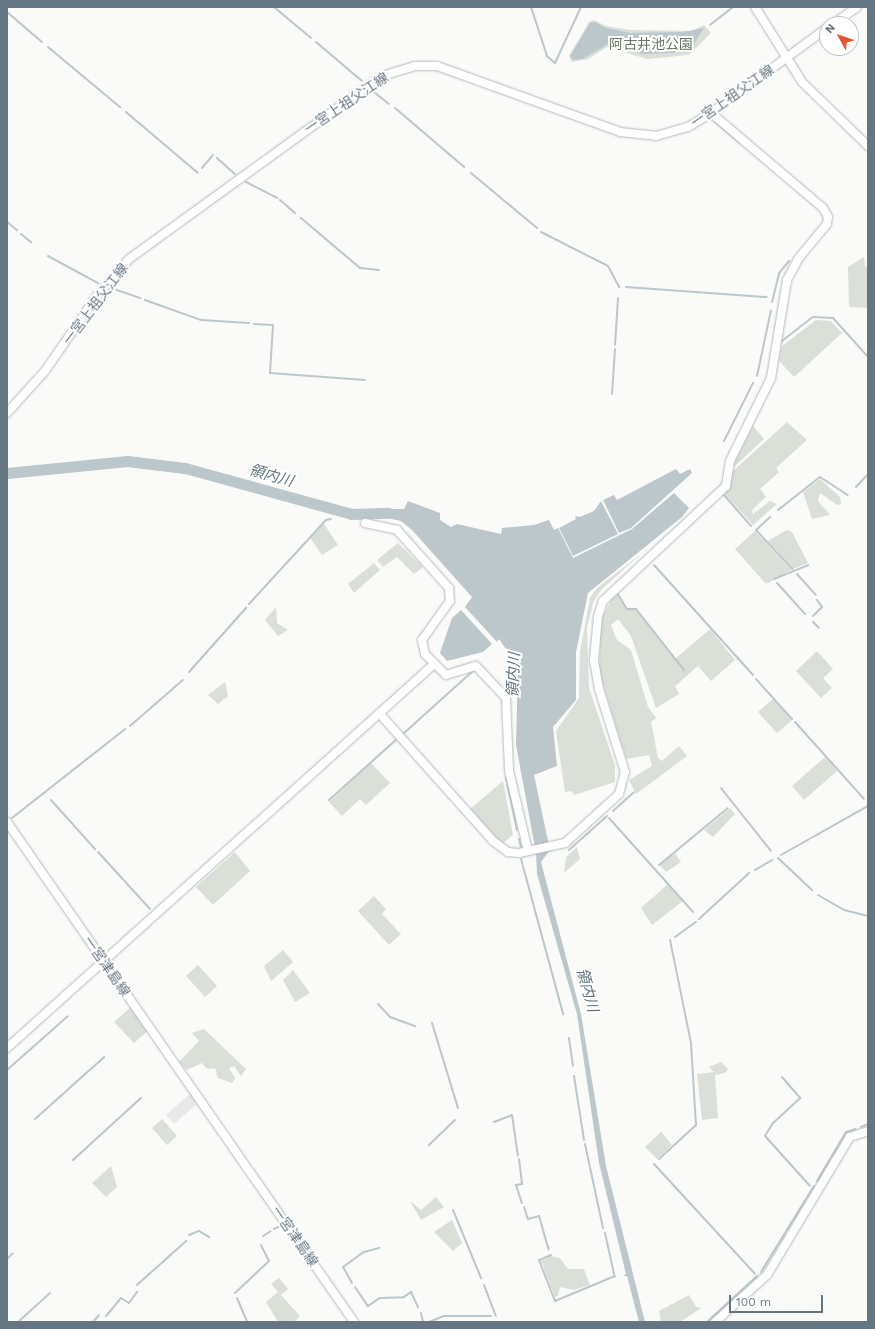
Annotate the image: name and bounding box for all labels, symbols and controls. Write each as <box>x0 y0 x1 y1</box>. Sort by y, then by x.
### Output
north arrow <box>819 16 859 56</box>
text: N <box>823 21 838 36</box>
park label: 阿古井池公園 <box>609 36 693 52</box>
street label: 一宮上祖父江線 <box>687 61 777 131</box>
street label: 一宮上祖父江線 <box>301 69 391 137</box>
street label: 一宮上祖父江線 <box>59 260 131 348</box>
water label: 領内川 <box>247 461 295 491</box>
water label: 領内川 <box>504 652 524 698</box>
street label: 一宮津島線 <box>80 933 134 999</box>
water label: 領内川 <box>572 966 602 1014</box>
street label: 一宮津島線 <box>268 1203 322 1269</box>
scale bar <box>731 1287 825 1313</box>
text: 100 m <box>736 1295 771 1309</box>

